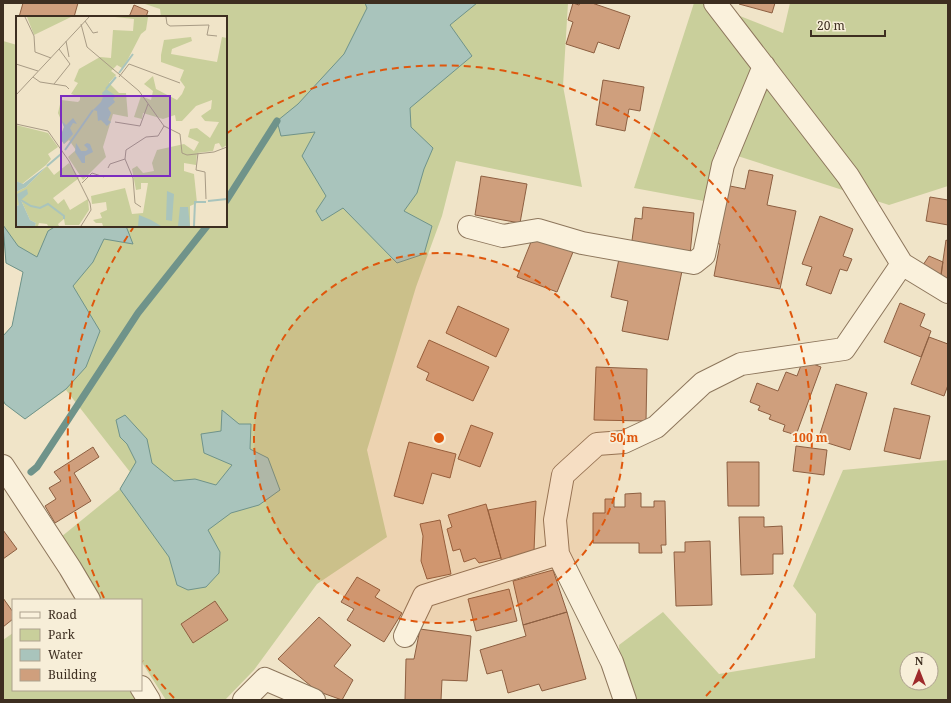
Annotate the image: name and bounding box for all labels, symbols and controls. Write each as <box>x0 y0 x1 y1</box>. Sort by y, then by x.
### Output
scale bar <box>811 12 885 38</box>
inset map <box>16 16 227 227</box>
text: 20 m <box>817 17 845 34</box>
text: 50 m <box>610 429 638 446</box>
text: 100 m <box>792 429 828 446</box>
centre of rings <box>432 431 446 445</box>
legend <box>12 599 142 691</box>
text: Road <box>48 606 78 623</box>
text: Park <box>48 626 76 643</box>
text: Water <box>48 646 83 663</box>
north arrow <box>899 651 939 691</box>
text: N <box>915 653 924 668</box>
text: Building <box>48 666 97 683</box>

